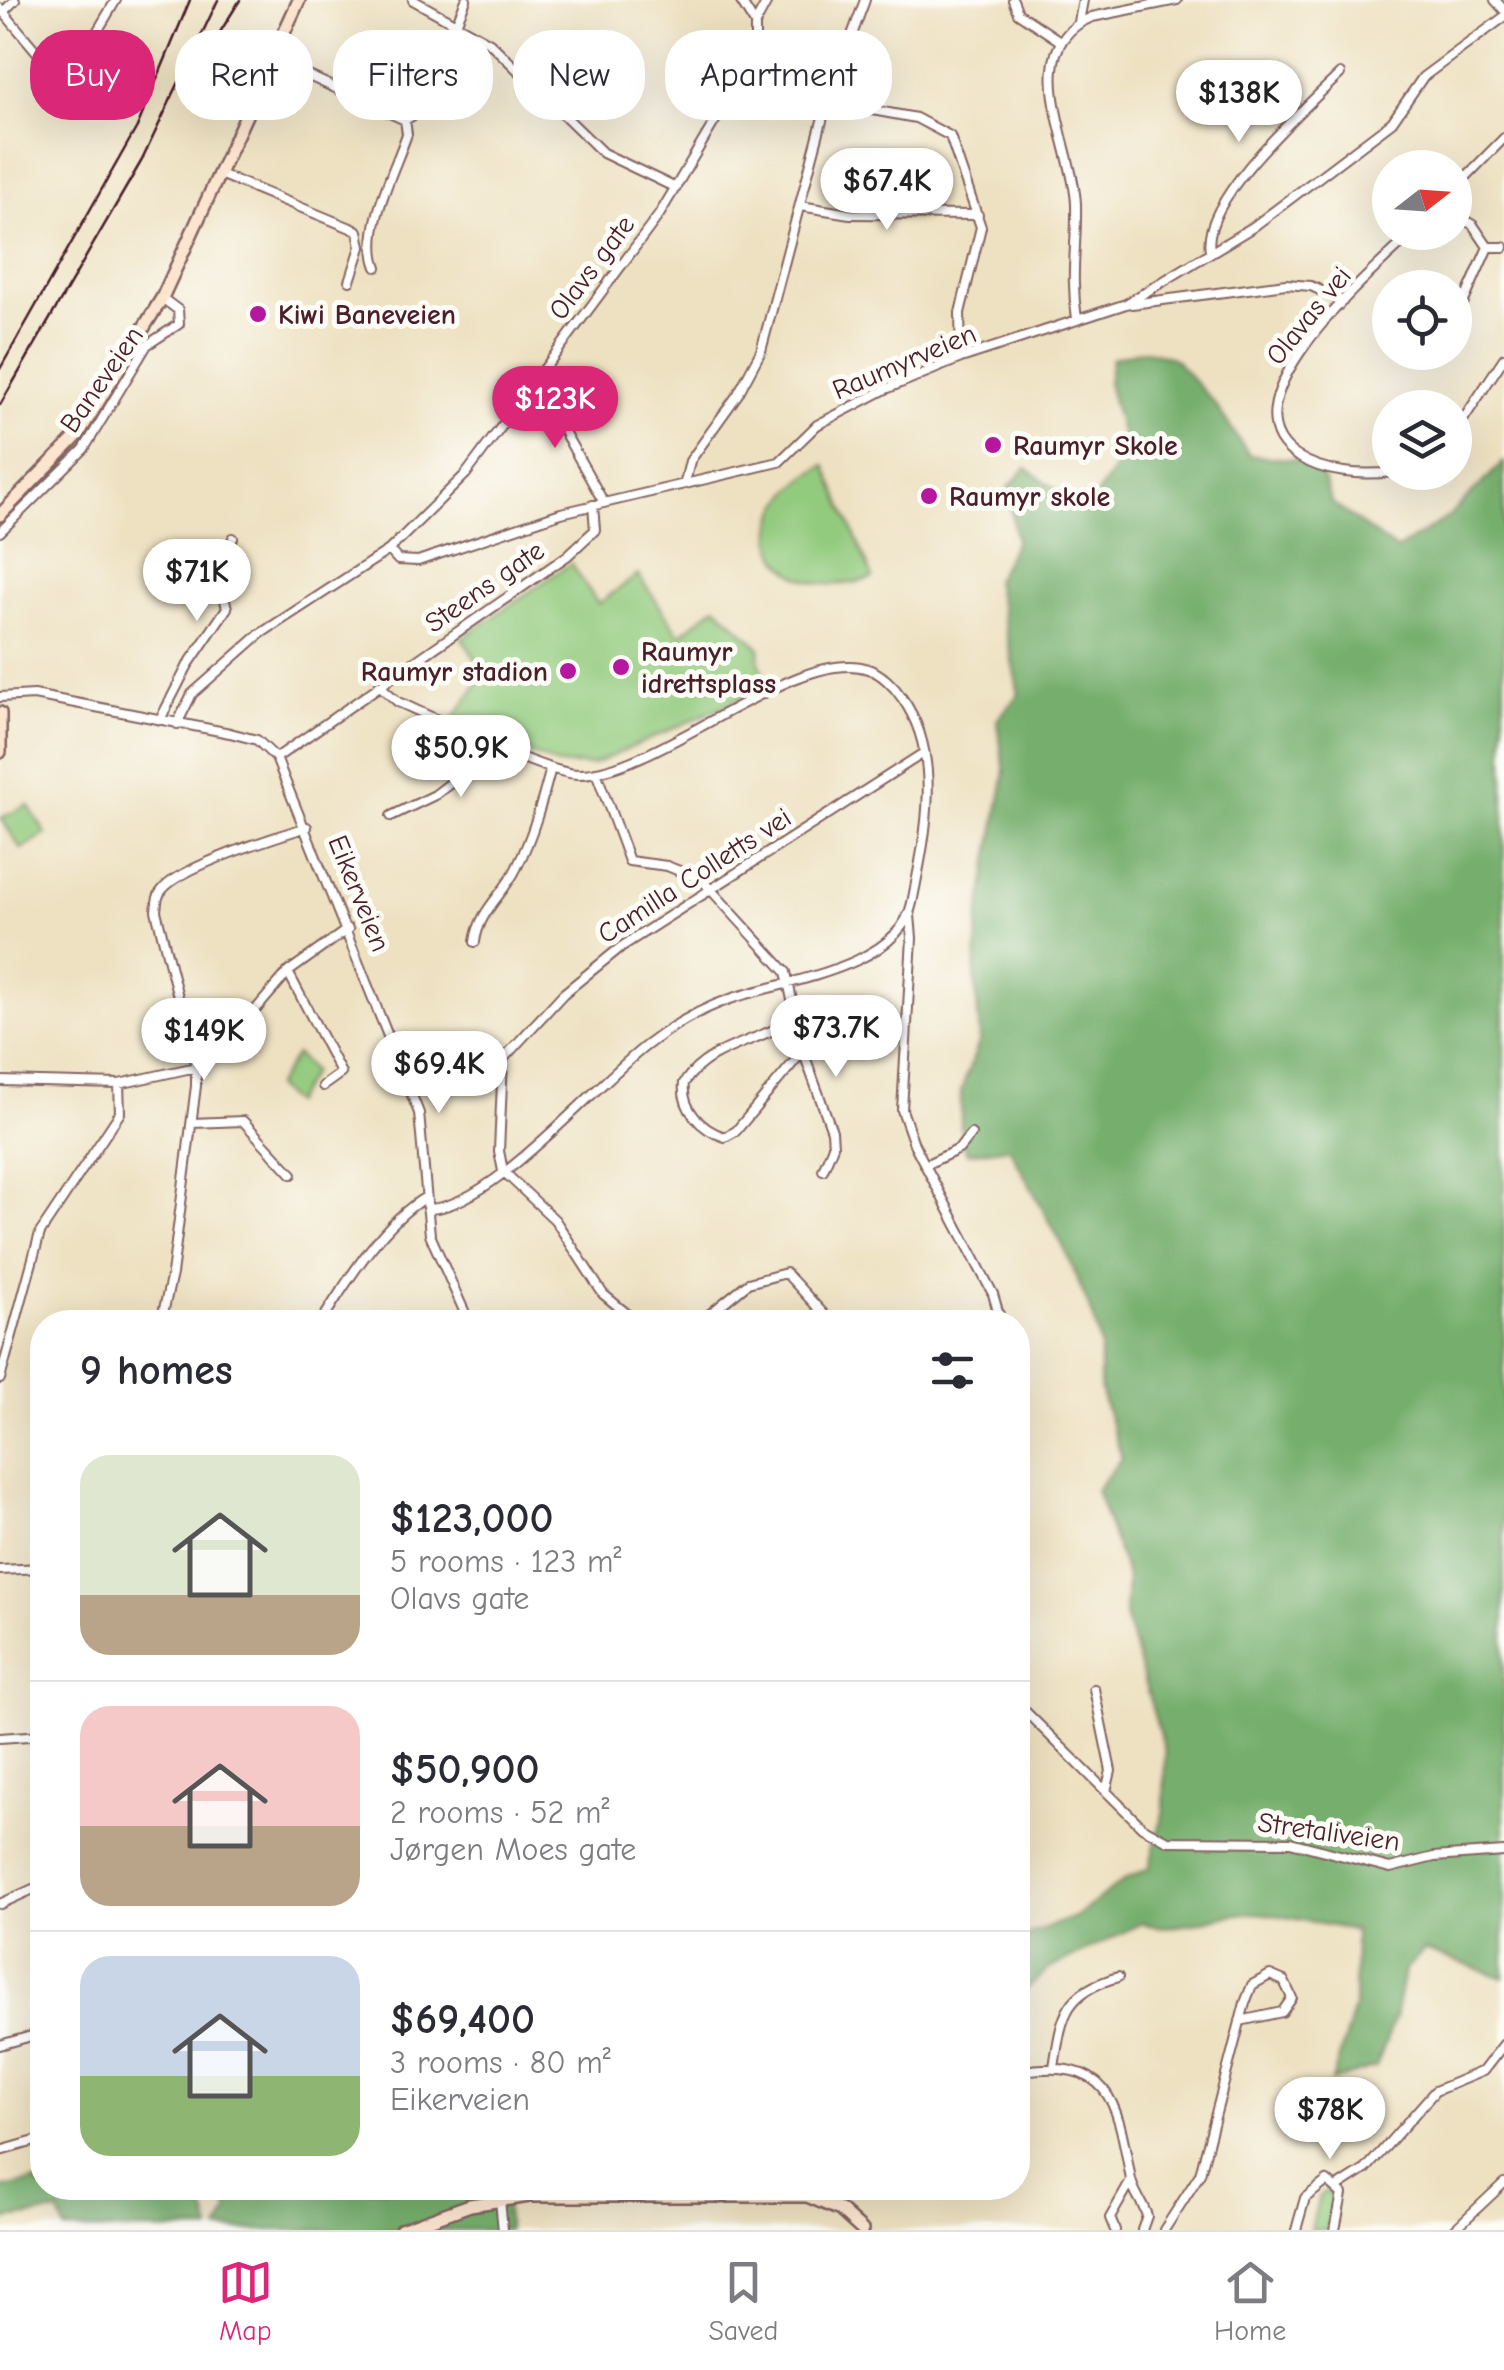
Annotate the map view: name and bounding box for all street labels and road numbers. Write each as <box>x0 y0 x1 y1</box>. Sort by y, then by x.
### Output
street label: Olavs gate <box>542 209 641 326</box>
street label: Olavas vei <box>1260 260 1358 371</box>
street label: Raumyrveien <box>828 317 981 407</box>
street label: Baneveien <box>54 320 150 439</box>
street label: Steens gate <box>419 534 550 639</box>
street label: Camilla Colletts vei <box>592 801 797 950</box>
street label: Eikerveien <box>321 831 397 956</box>
street label: Stretaliveien <box>1256 1806 1402 1858</box>

